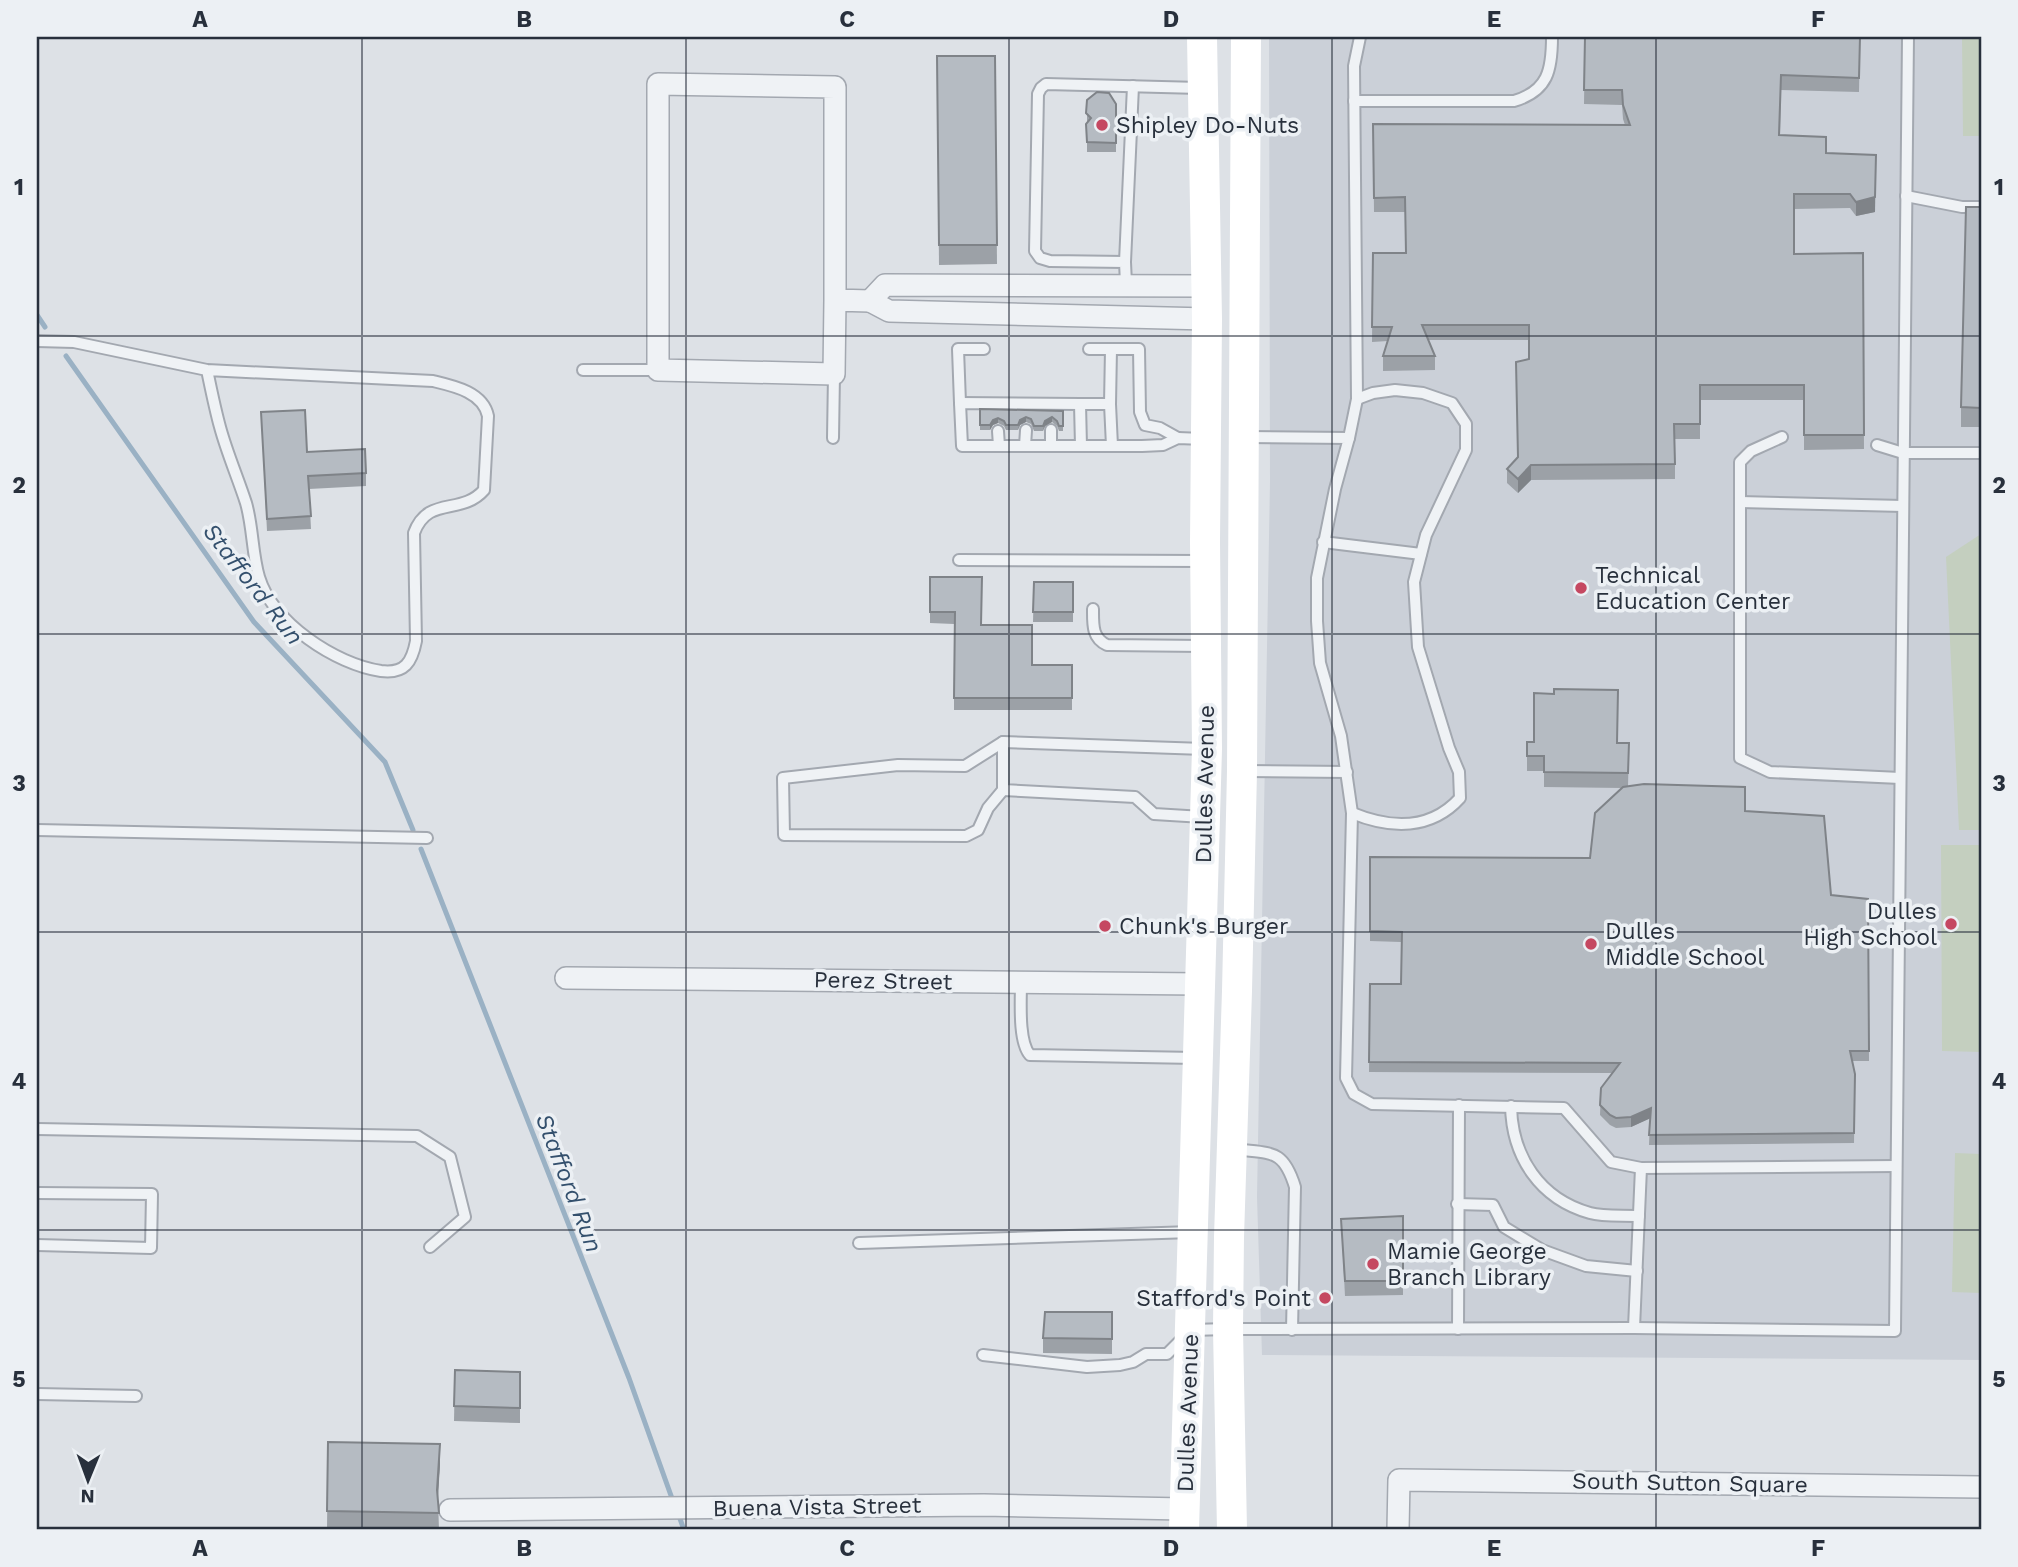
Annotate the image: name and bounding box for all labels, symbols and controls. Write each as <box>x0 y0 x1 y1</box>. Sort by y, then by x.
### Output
text: A <box>192 6 208 33</box>
text: B <box>516 6 532 33</box>
text: C <box>839 6 855 33</box>
text: D <box>1163 6 1179 33</box>
text: E <box>1487 6 1501 33</box>
text: F <box>1811 6 1825 33</box>
place label: Shipley Do-Nuts <box>1116 112 1299 139</box>
marker: Shipley Do-Nuts <box>1094 117 1110 133</box>
text: 1 <box>14 174 24 201</box>
text: 1 <box>1994 174 2004 201</box>
text: 2 <box>12 472 26 499</box>
text: 2 <box>1992 472 2006 499</box>
water label: Stafford Run <box>197 518 309 650</box>
place label: Technical Education Center <box>1595 562 1790 615</box>
marker: Technical Education Center <box>1573 580 1589 596</box>
street label: Dulles Avenue <box>1190 705 1220 863</box>
text: 3 <box>12 770 26 797</box>
text: 3 <box>1992 770 2006 797</box>
place label: Dulles High School <box>1803 898 1937 951</box>
place label: Chunk's Burger <box>1119 913 1288 940</box>
marker: Dulles High School <box>1943 916 1959 932</box>
marker: Chunk's Burger <box>1097 918 1113 934</box>
place label: Dulles Middle School <box>1605 918 1764 971</box>
marker: Dulles Middle School <box>1583 936 1599 952</box>
street label: Perez Street <box>813 966 953 996</box>
text: 4 <box>12 1068 27 1095</box>
text: 4 <box>1992 1068 2007 1095</box>
water label: Stafford Run <box>530 1110 608 1256</box>
place label: Mamie George Branch Library <box>1387 1238 1551 1291</box>
marker: Mamie George Branch Library <box>1365 1256 1381 1272</box>
place label: Stafford's Point <box>1136 1285 1311 1312</box>
marker: Stafford's Point <box>1317 1290 1333 1306</box>
street label: Dulles Avenue <box>1172 1333 1204 1493</box>
text: 5 <box>12 1366 26 1393</box>
text: 5 <box>1992 1366 2006 1393</box>
north arrow <box>52 1444 122 1514</box>
street label: South Sutton Square <box>1572 1467 1808 1499</box>
text: N <box>80 1485 95 1508</box>
street label: Buena Vista Street <box>712 1492 922 1522</box>
text: A <box>192 1535 208 1562</box>
text: B <box>516 1535 532 1562</box>
text: C <box>839 1535 855 1562</box>
text: D <box>1163 1535 1179 1562</box>
text: E <box>1487 1535 1501 1562</box>
text: F <box>1811 1535 1825 1562</box>

